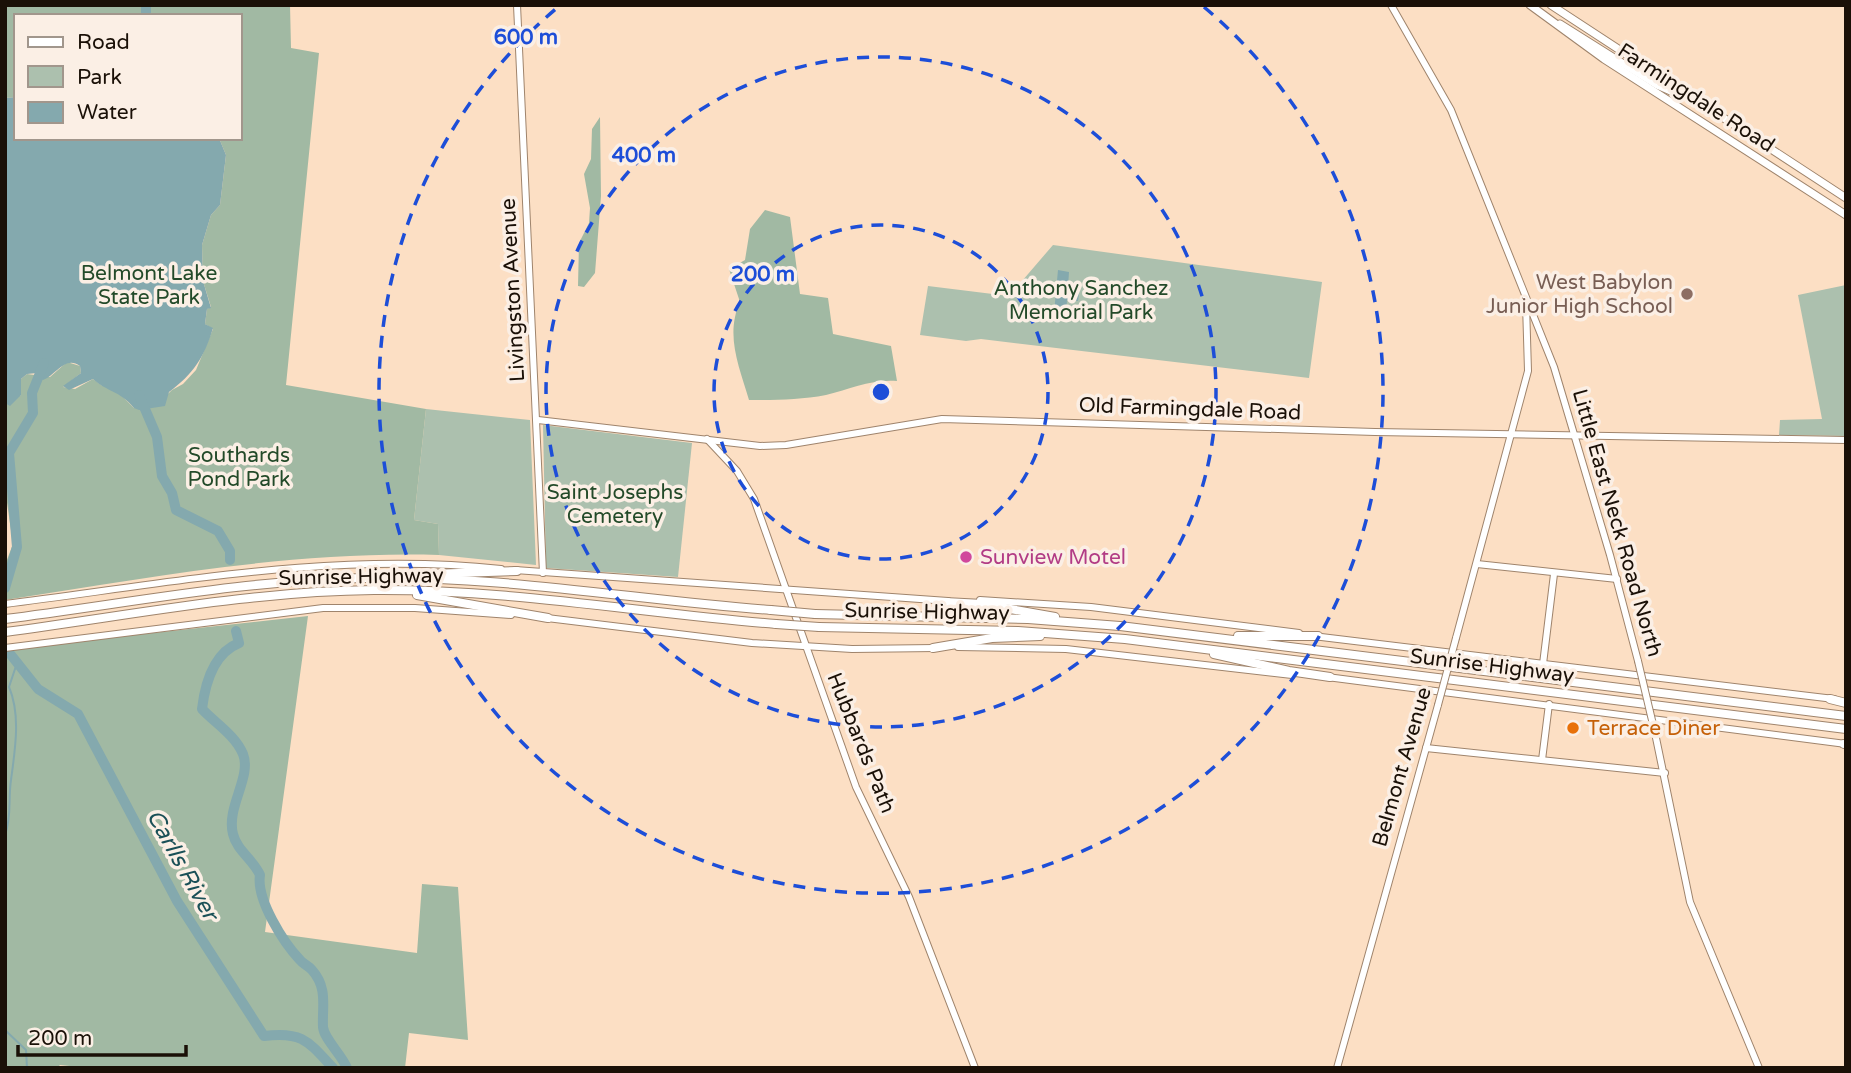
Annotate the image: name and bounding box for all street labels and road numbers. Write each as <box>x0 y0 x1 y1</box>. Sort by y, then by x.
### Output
street label: Farmingdale Road <box>1613 38 1779 158</box>
street label: Livingston Avenue <box>496 197 530 382</box>
street label: Little East Neck Road North <box>1567 386 1667 660</box>
street label: Old Farmingdale Road <box>1078 393 1302 425</box>
street label: Sunrise Highway <box>278 563 444 591</box>
street label: Sunrise Highway <box>844 598 1010 626</box>
street label: Sunrise Highway <box>1409 644 1575 688</box>
street label: Hubbards Path <box>821 669 901 817</box>
street label: Belmont Avenue <box>1367 684 1437 850</box>

